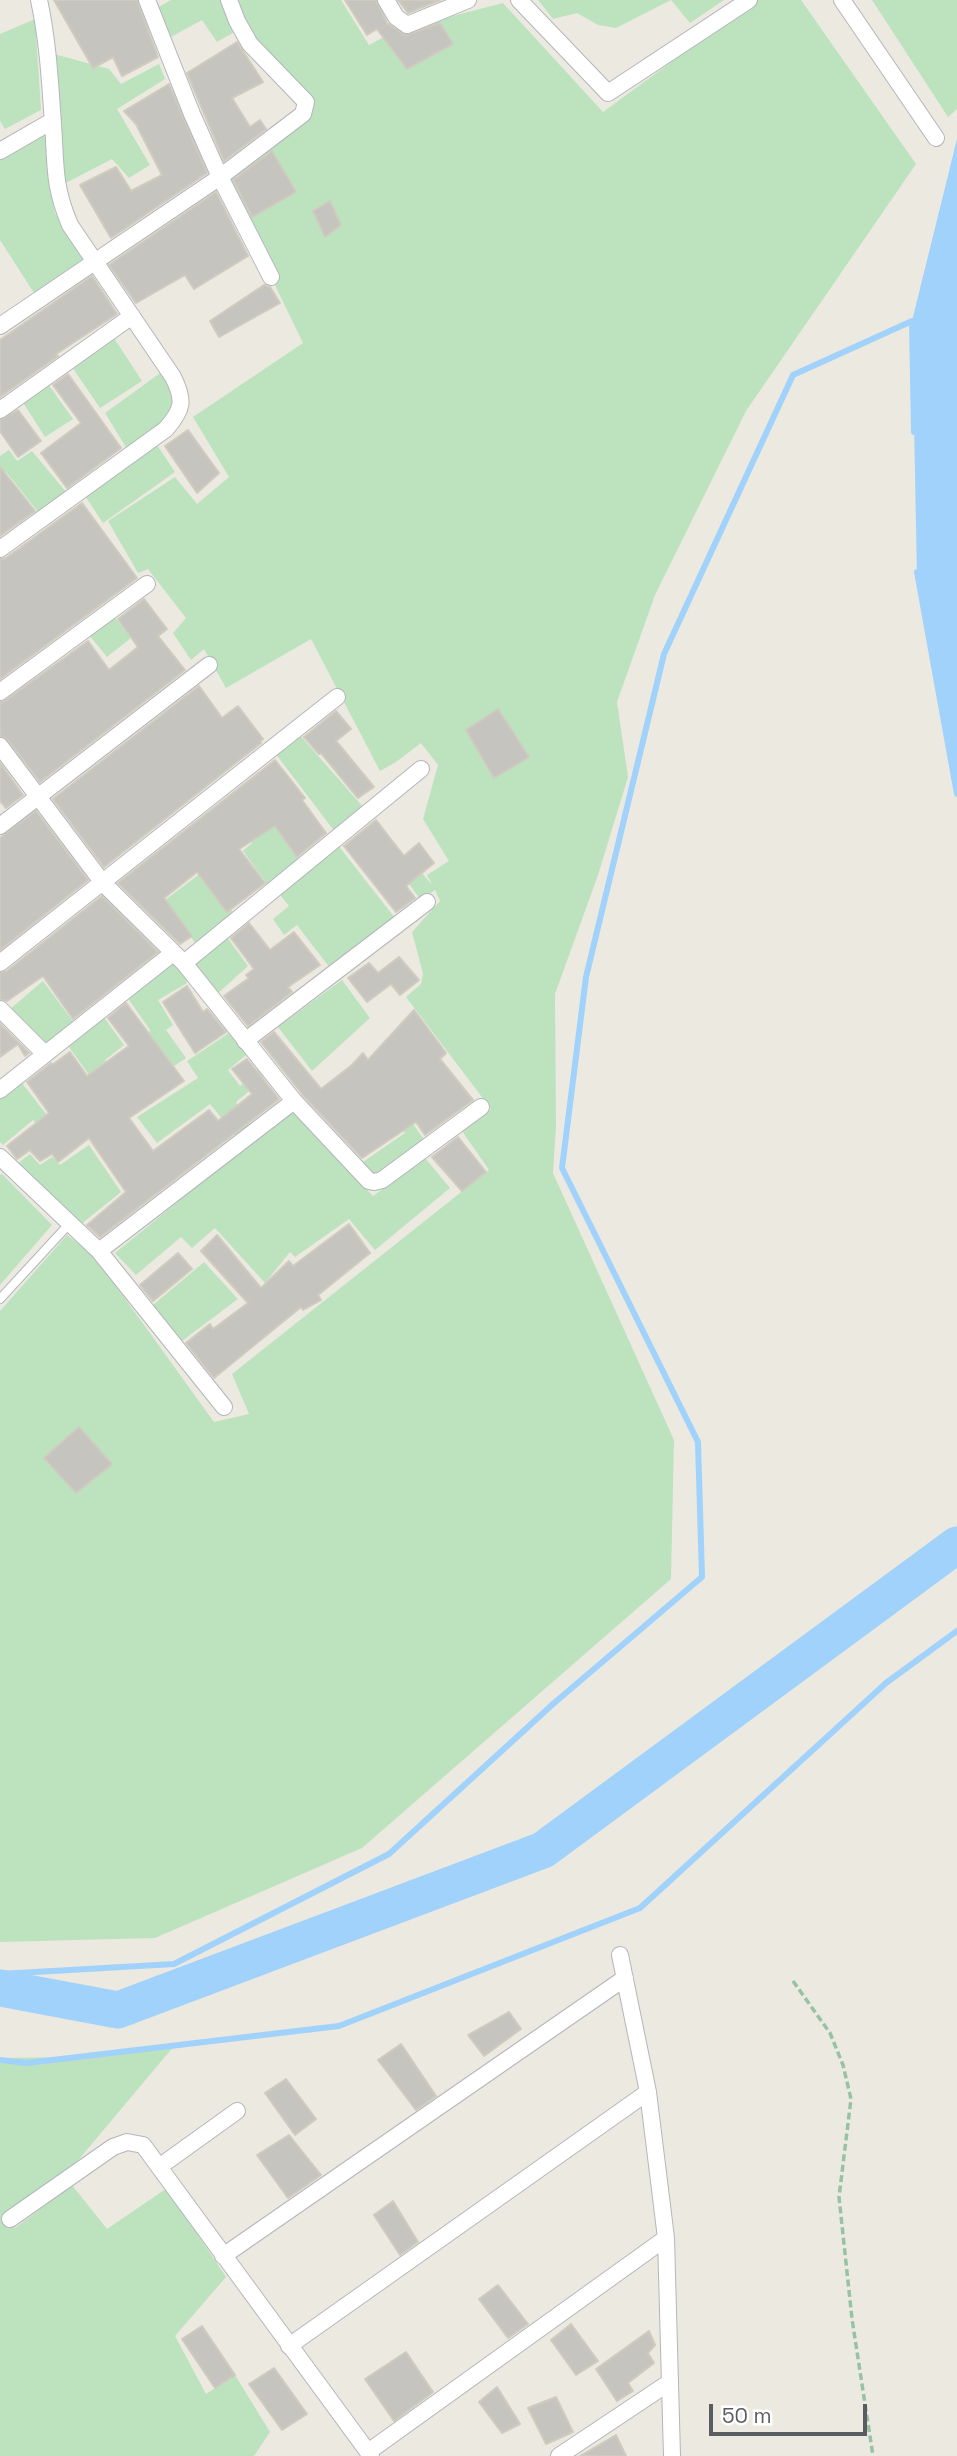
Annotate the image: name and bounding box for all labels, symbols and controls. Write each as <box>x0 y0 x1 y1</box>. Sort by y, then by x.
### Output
scale bar <box>712 2390 870 2434</box>
text: 50 m <box>722 2402 772 2429</box>

